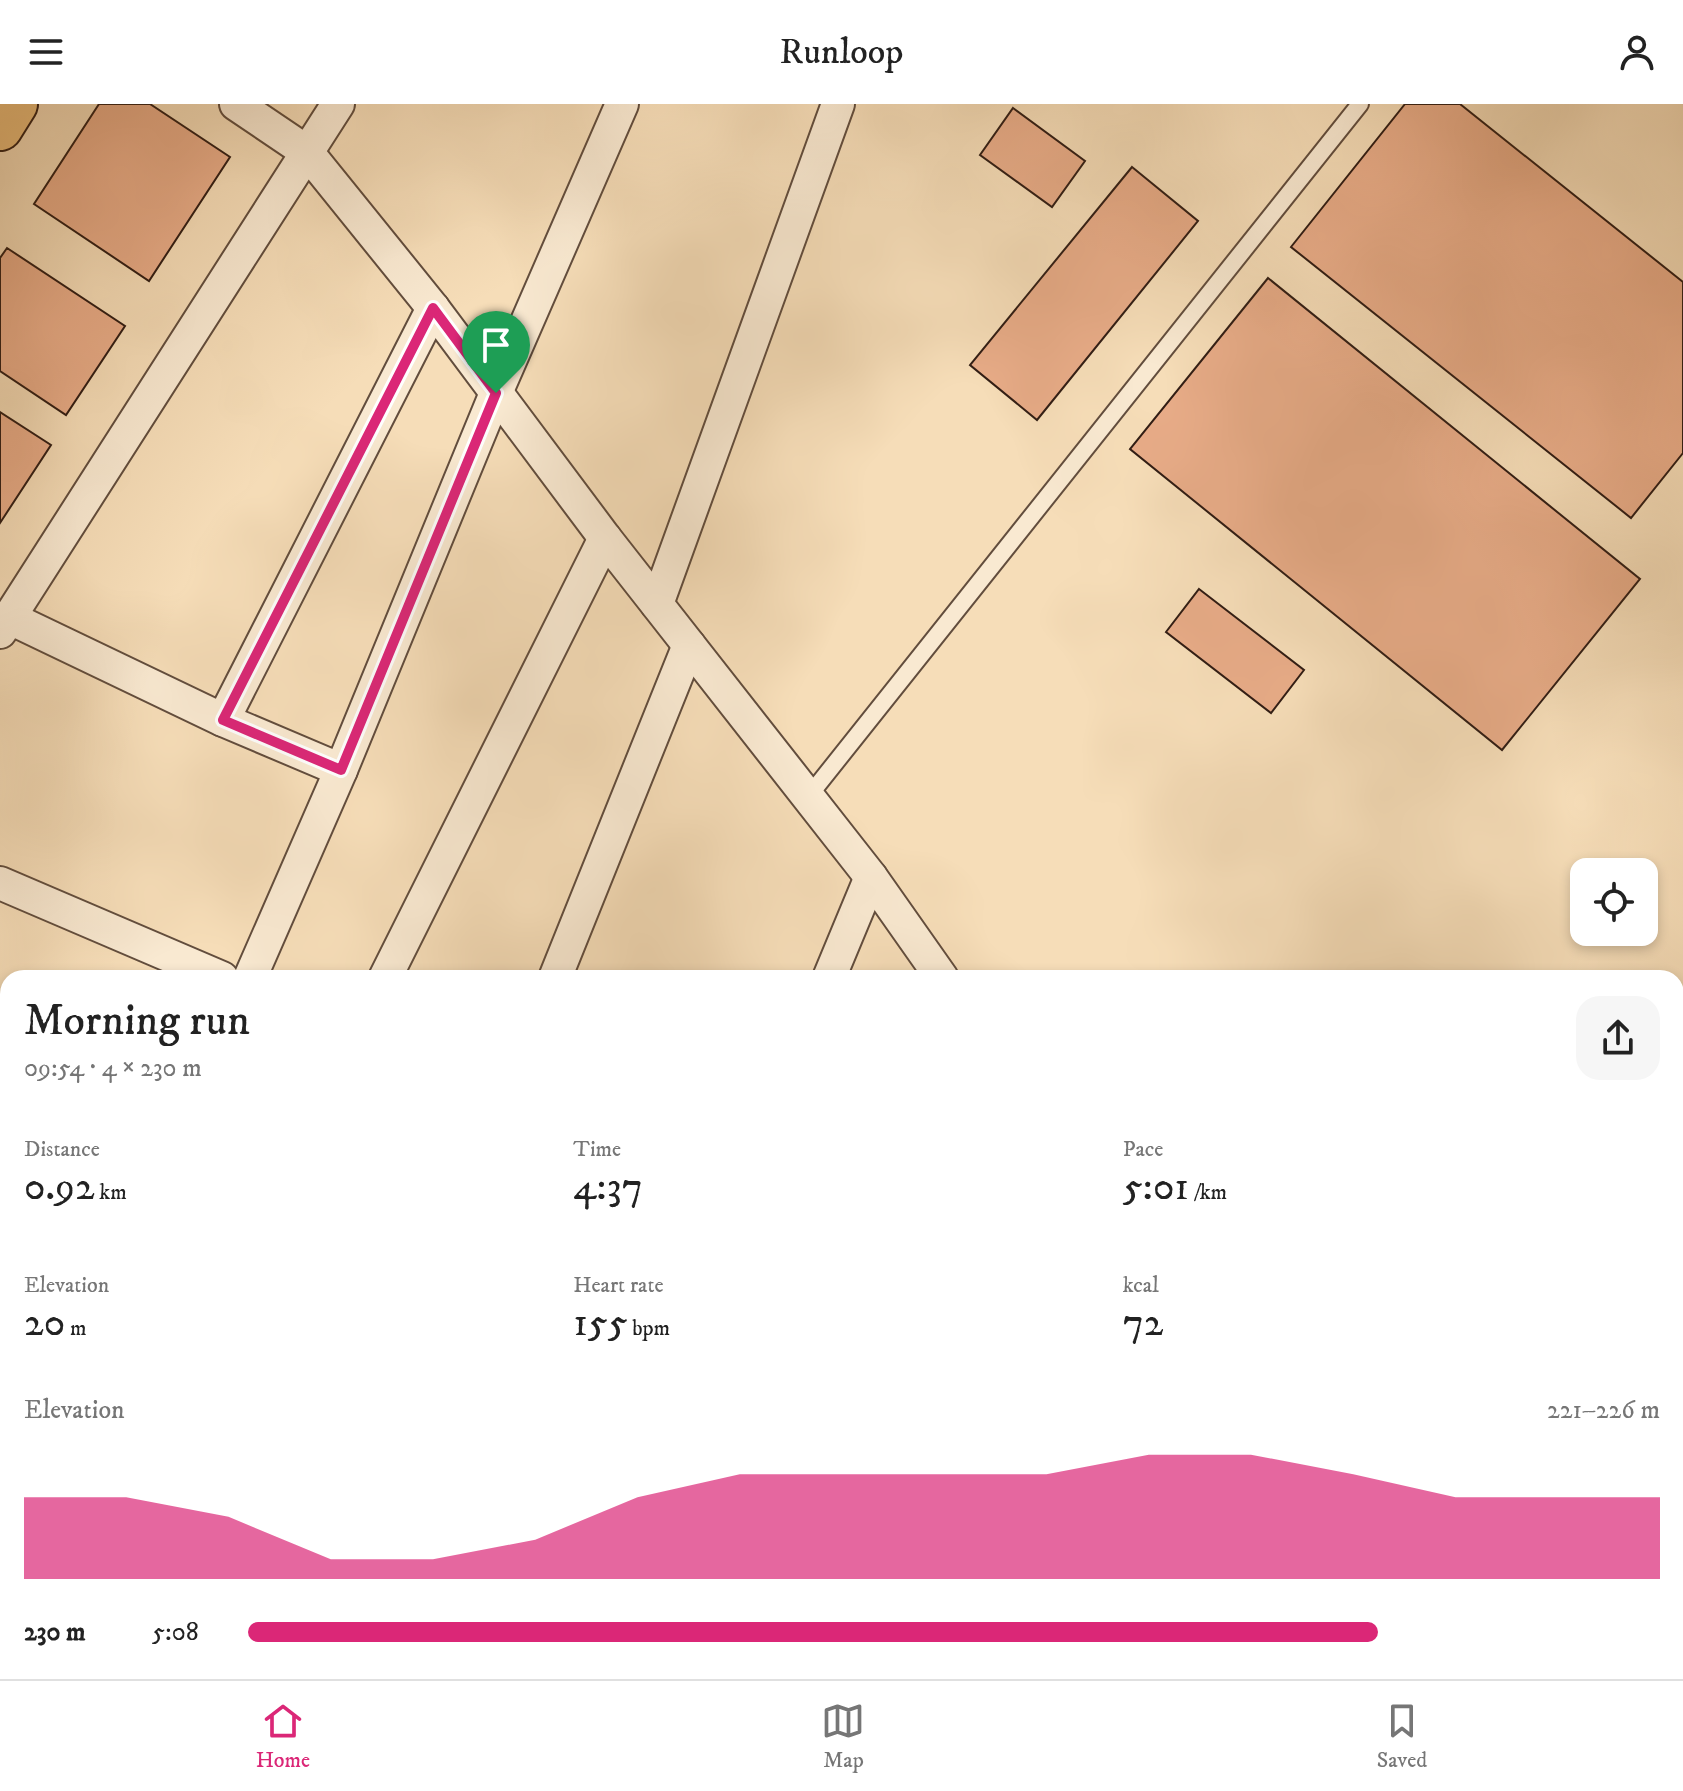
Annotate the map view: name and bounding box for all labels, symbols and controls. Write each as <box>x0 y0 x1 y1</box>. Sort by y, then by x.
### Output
icon: menu <box>24 30 68 74</box>
text: Runloop <box>780 30 903 75</box>
icon: person <box>1615 30 1659 74</box>
pin <box>462 311 530 393</box>
icon: arrive <box>474 323 518 367</box>
map controls <box>1570 858 1658 946</box>
button: locate <box>1570 858 1658 946</box>
text: Morning run <box>24 994 250 1049</box>
button: share <box>1576 996 1660 1080</box>
text: 09:54 · 4 × 230 m <box>24 1052 202 1085</box>
text: Distance <box>24 1136 100 1163</box>
text: Time <box>573 1136 621 1163</box>
text: Pace <box>1123 1136 1163 1163</box>
text: 0.92 <box>24 1163 95 1213</box>
text: 4:37 <box>573 1163 643 1213</box>
text: 5:01 <box>1123 1163 1189 1213</box>
text: km <box>95 1179 127 1206</box>
text: /km <box>1189 1179 1227 1206</box>
text: Elevation <box>24 1272 109 1299</box>
text: Heart rate <box>573 1272 664 1299</box>
text: kcal <box>1123 1272 1159 1299</box>
text: 20 <box>24 1299 65 1349</box>
text: 155 <box>573 1299 628 1349</box>
text: 72 <box>1123 1299 1163 1349</box>
text: m <box>65 1315 86 1342</box>
text: bpm <box>628 1315 670 1342</box>
text: Elevation <box>24 1394 125 1427</box>
text: 221–226 m <box>1547 1394 1660 1427</box>
text: 230 m <box>24 1616 86 1649</box>
text: 5:08 <box>152 1616 199 1649</box>
tab: Home <box>256 1699 310 1774</box>
tab: Map <box>821 1699 865 1774</box>
tab: Saved <box>1377 1699 1427 1774</box>

